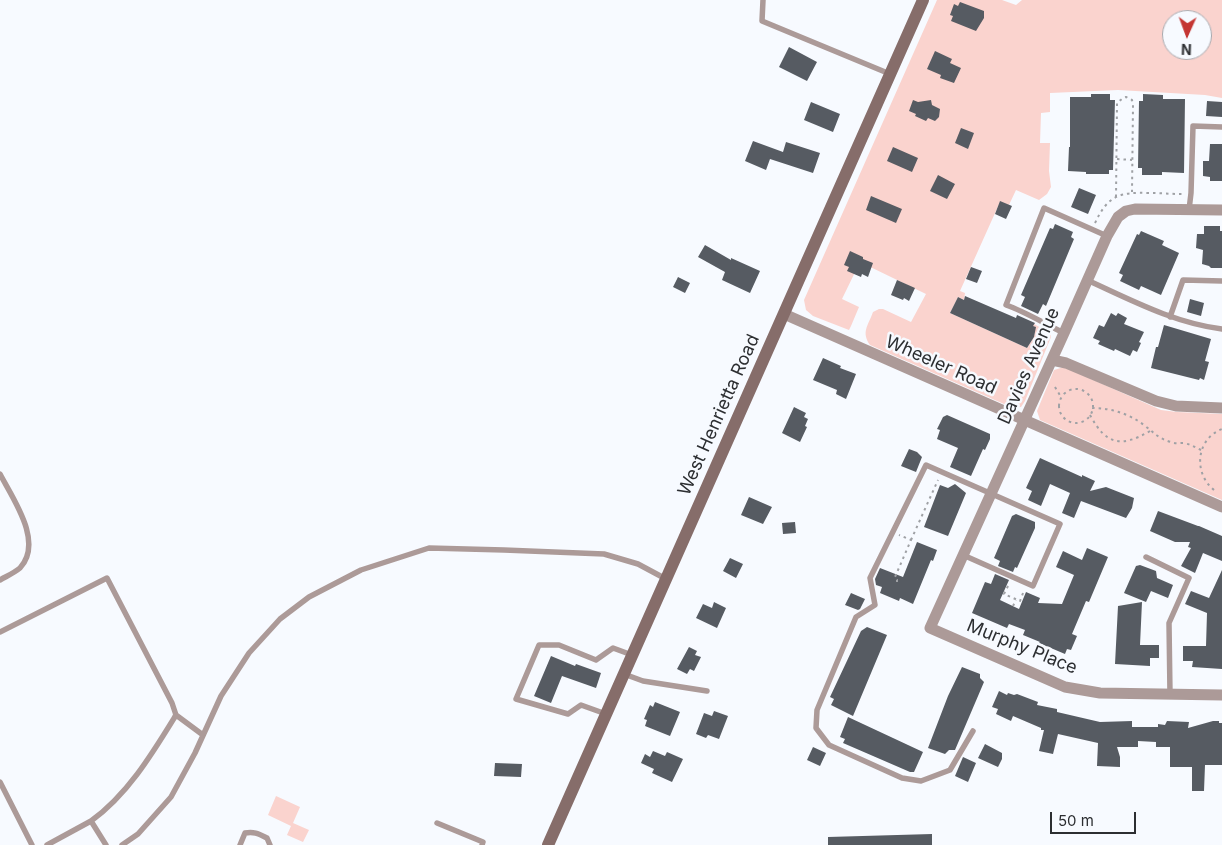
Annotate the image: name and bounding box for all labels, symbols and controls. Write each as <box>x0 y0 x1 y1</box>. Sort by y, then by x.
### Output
north arrow <box>1162 10 1212 60</box>
text: N <box>1181 41 1192 58</box>
street label: Davies Avenue <box>994 304 1064 428</box>
street label: West Henrietta Road <box>674 331 764 499</box>
street label: Wheeler Road <box>882 331 1000 399</box>
street label: Murphy Place <box>964 615 1080 679</box>
scale bar <box>1052 802 1138 834</box>
text: 50 m <box>1058 811 1094 830</box>

